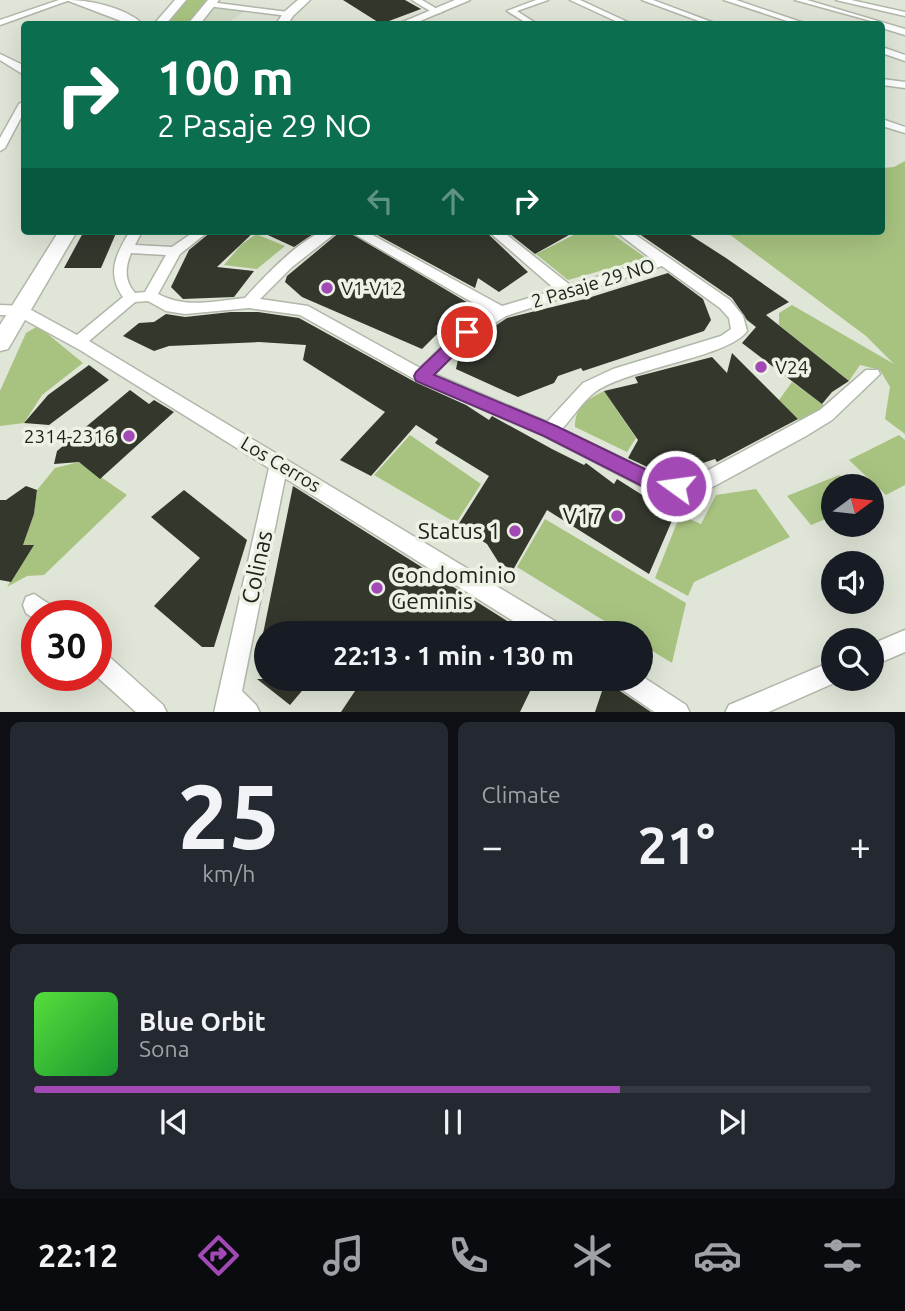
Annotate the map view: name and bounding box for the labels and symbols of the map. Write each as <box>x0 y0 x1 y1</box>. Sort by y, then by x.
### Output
street label: 2 Pasaje 29 NO <box>529 254 657 312</box>
place label: V1-V12 <box>341 277 403 299</box>
marker: V1-V12 <box>319 280 335 296</box>
pin <box>437 302 497 362</box>
place label: V24 <box>775 356 809 378</box>
marker: V24 <box>753 359 769 375</box>
place label: 2314-2316 <box>24 425 115 447</box>
marker: 2314-2316 <box>121 428 137 444</box>
street label: Los Cerros <box>237 432 325 496</box>
position arrow <box>639 449 713 523</box>
north arrow <box>821 474 884 537</box>
place label: V17 <box>562 503 603 528</box>
marker: V17 <box>609 508 625 524</box>
place label: Status 1 <box>418 518 501 543</box>
marker: Status 1 <box>507 523 523 539</box>
street label: Colinas <box>237 528 276 606</box>
place label: Condominio Geminis <box>391 562 516 613</box>
marker: Condominio Geminis <box>369 580 385 596</box>
speed limit sign: 30 <box>21 600 112 691</box>

